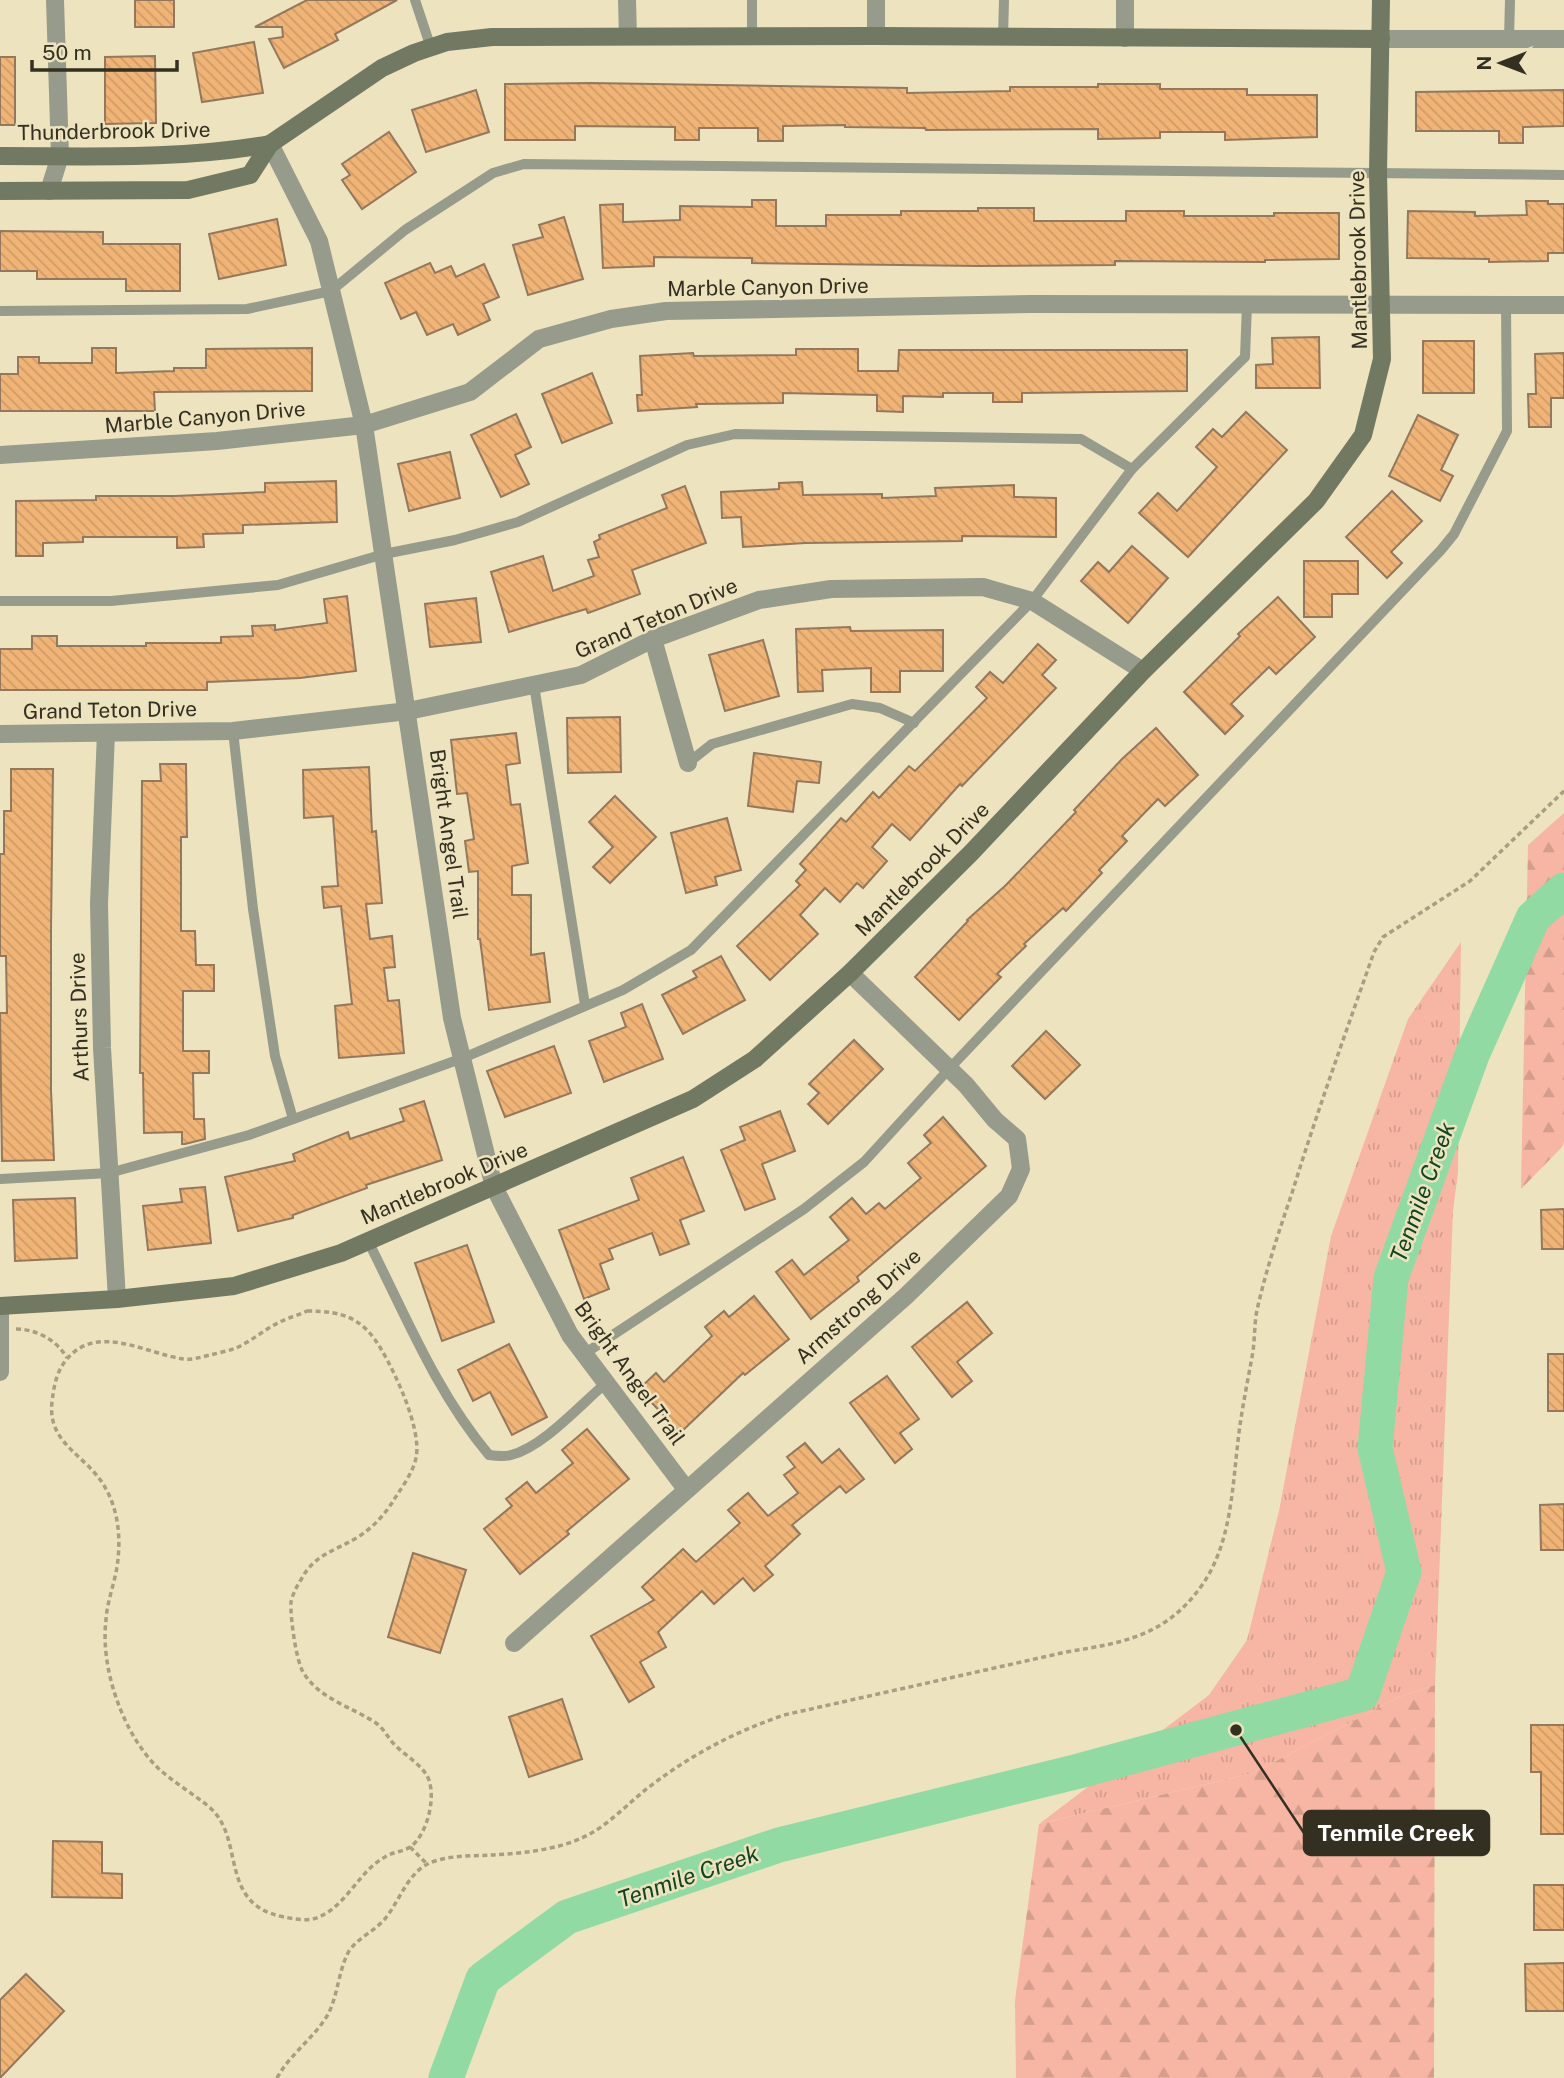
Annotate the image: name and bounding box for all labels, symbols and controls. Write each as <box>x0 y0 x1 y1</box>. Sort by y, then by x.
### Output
scale bar <box>32 28 177 72</box>
north arrow <box>1466 28 1536 98</box>
text: 50 m <box>42 40 92 65</box>
text: N <box>1473 56 1495 70</box>
street label: Thunderbrook Drive <box>17 117 211 145</box>
street label: Mantlebrook Drive <box>1344 170 1372 350</box>
street label: Marble Canyon Drive <box>667 273 869 301</box>
street label: Marble Canyon Drive <box>103 396 307 438</box>
street label: Grand Teton Drive <box>571 572 741 664</box>
street label: Grand Teton Drive <box>23 696 197 724</box>
street label: Bright Angel Trail <box>425 747 473 921</box>
street label: Mantlebrook Drive <box>850 797 994 941</box>
street label: Arthurs Drive <box>64 952 94 1082</box>
water label: Tenmile Creek <box>1384 1118 1460 1266</box>
street label: Mantlebrook Drive <box>357 1136 531 1230</box>
street label: Armstrong Drive <box>790 1243 926 1369</box>
street label: Bright Angel Trail <box>569 1296 691 1450</box>
callout: Tenmile Creek <box>1304 1811 1489 1855</box>
text: Tenmile Creek <box>1317 1819 1475 1846</box>
water label: Tenmile Creek <box>614 1839 763 1913</box>

